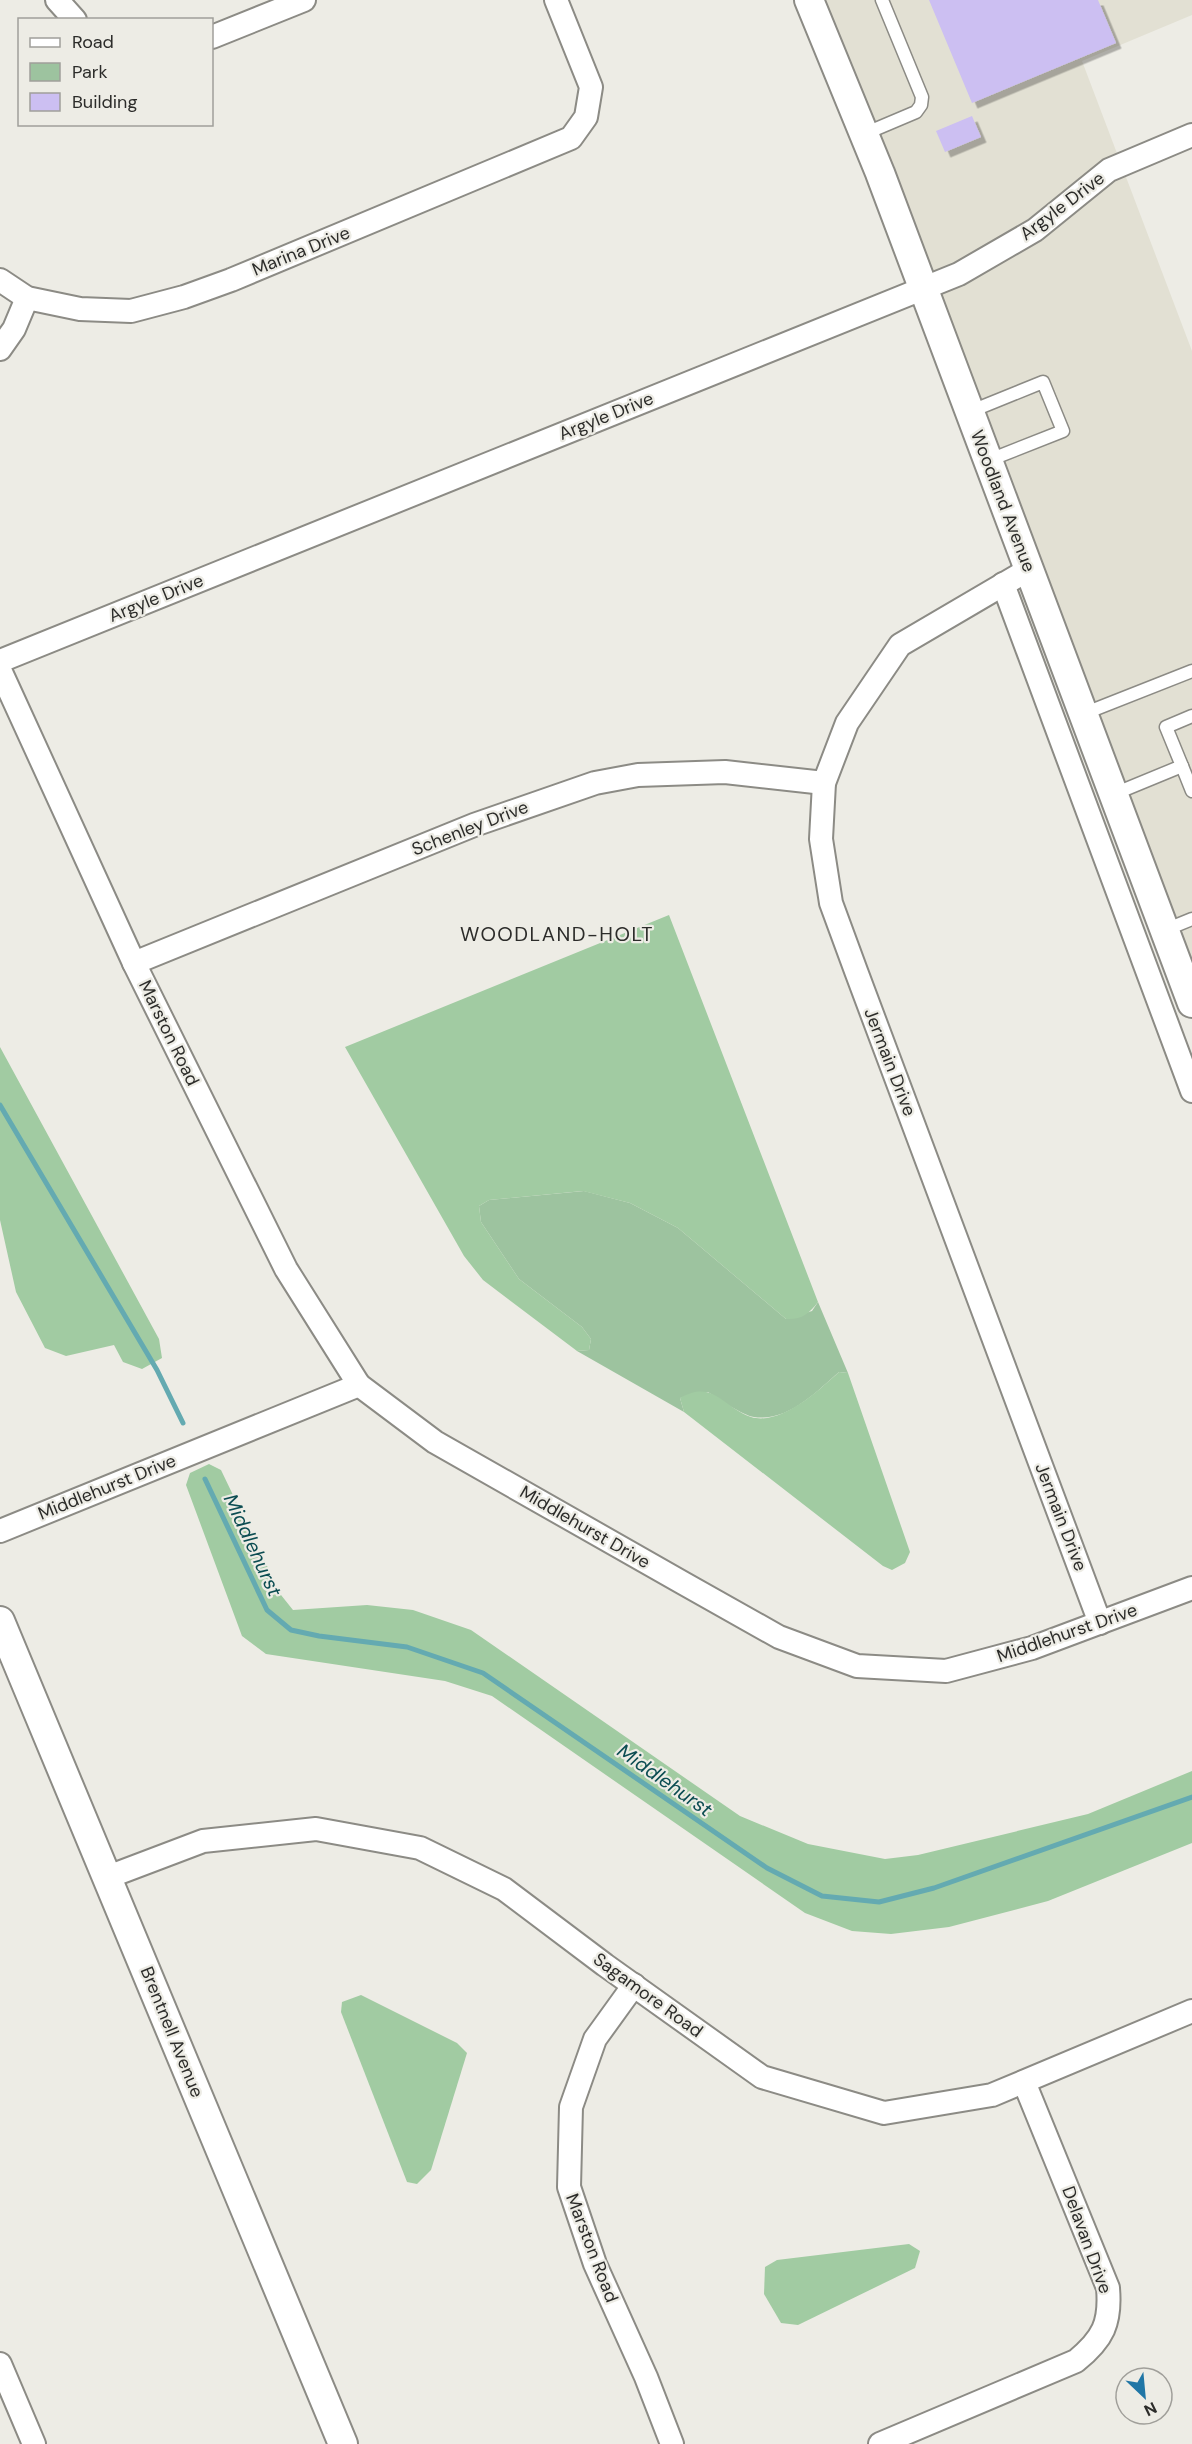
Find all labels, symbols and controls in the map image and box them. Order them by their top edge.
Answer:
legend [18,18,213,126]
text: Road [72,30,114,54]
text: Park [72,60,108,84]
text: Building [72,90,137,114]
street label: Argyle Drive [1015,166,1109,246]
street label: Marina Drive [249,220,353,282]
street label: Argyle Drive [555,386,657,446]
street label: Woodland Avenue [965,426,1041,576]
street label: Argyle Drive [105,568,207,628]
street label: Schenley Drive [408,795,532,861]
district label: WOODLAND-HOLT [460,921,654,947]
street label: Marston Road [133,976,205,1090]
street label: Jermain Drive [858,1005,922,1119]
street label: Middlehurst Drive [34,1448,180,1526]
street label: Jermain Drive [1029,1460,1093,1574]
street label: Middlehurst Drive [515,1480,655,1574]
water label: Middlehurst [218,1489,288,1601]
street label: Middlehurst Drive [994,1598,1140,1668]
water label: Middlehurst [612,1738,718,1822]
street label: Sagamore Road [588,1947,708,2043]
street label: Brentnell Avenue [135,1963,209,2101]
street label: Delavan Drive [1056,2183,1118,2297]
street label: Marston Road [560,2190,624,2306]
north arrow [1114,2366,1174,2426]
text: N [1141,2397,1160,2421]

